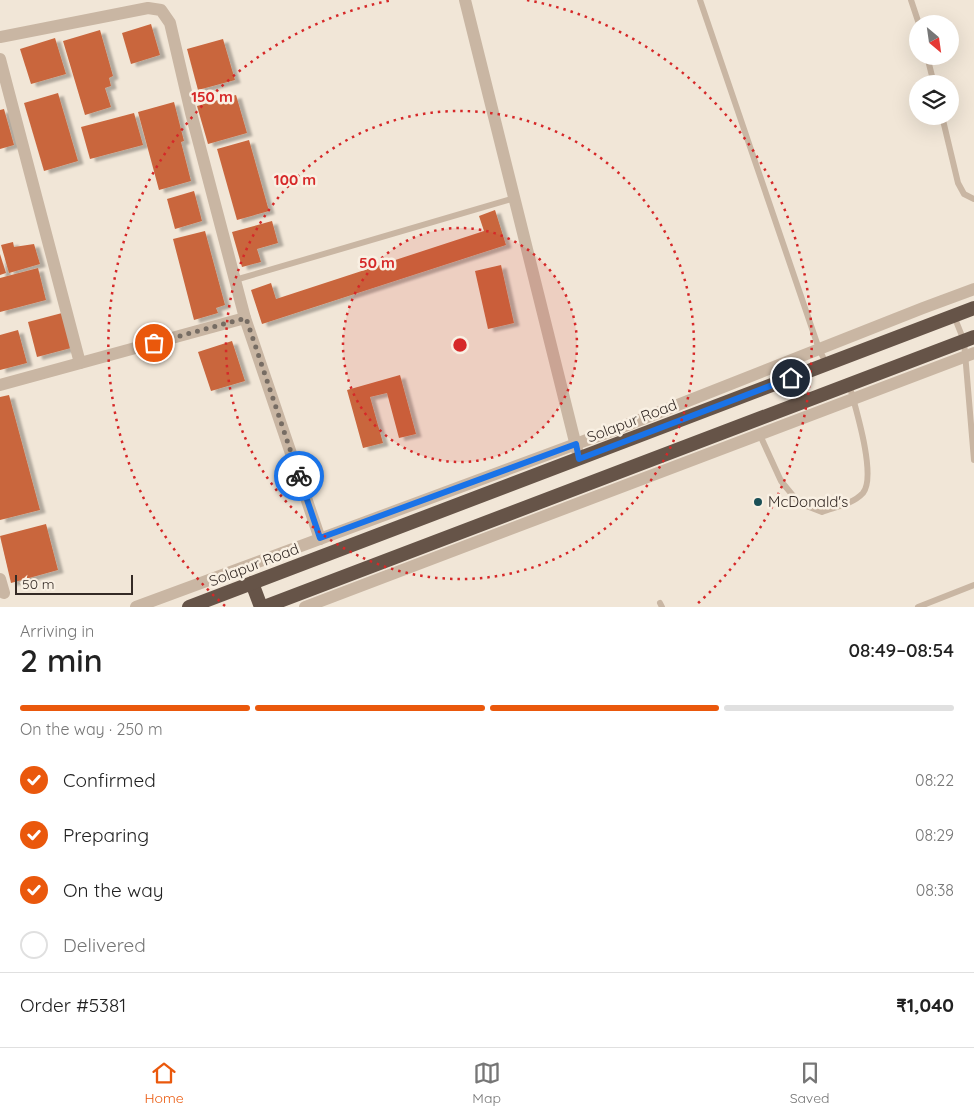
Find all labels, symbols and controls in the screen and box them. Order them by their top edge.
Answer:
north arrow [909,15,959,65]
map controls [909,15,959,125]
button: layers [909,75,959,125]
text: 150 m [191,87,233,106]
text: 100 m [274,170,316,189]
text: 50 m [359,253,395,272]
pin [133,322,175,364]
icon: bag [140,329,168,357]
centre of rings [451,336,469,354]
pin [770,357,812,399]
icon: home [777,364,805,392]
street label: Solapur Road [584,395,679,446]
courier [274,451,324,501]
icon: bike [285,462,313,490]
place label: McDonald's [768,492,848,511]
marker: McDonald's [752,496,764,508]
street label: Solapur Road [206,539,301,590]
scale bar [15,572,132,595]
text: 50 m [22,575,55,593]
text: Arriving in [20,621,94,641]
text: 08:49–08:54 [848,638,954,662]
text: 2 min [20,640,103,680]
text: On the way · 250 m [20,719,163,739]
icon: check [20,766,48,794]
text: Confirmed [63,768,156,792]
text: 08:22 [915,770,954,790]
icon: check [20,821,48,849]
text: Preparing [63,823,149,847]
text: 08:29 [915,825,954,845]
icon: check [20,876,48,904]
text: On the way [63,878,164,902]
text: 08:38 [916,880,954,900]
text: Delivered [63,933,146,957]
text: Order #5381 [20,993,126,1017]
text: ₹1,040 [896,993,954,1017]
tab: Home [144,1059,184,1107]
tab: Map [472,1059,501,1107]
tab: Saved [790,1059,830,1107]

